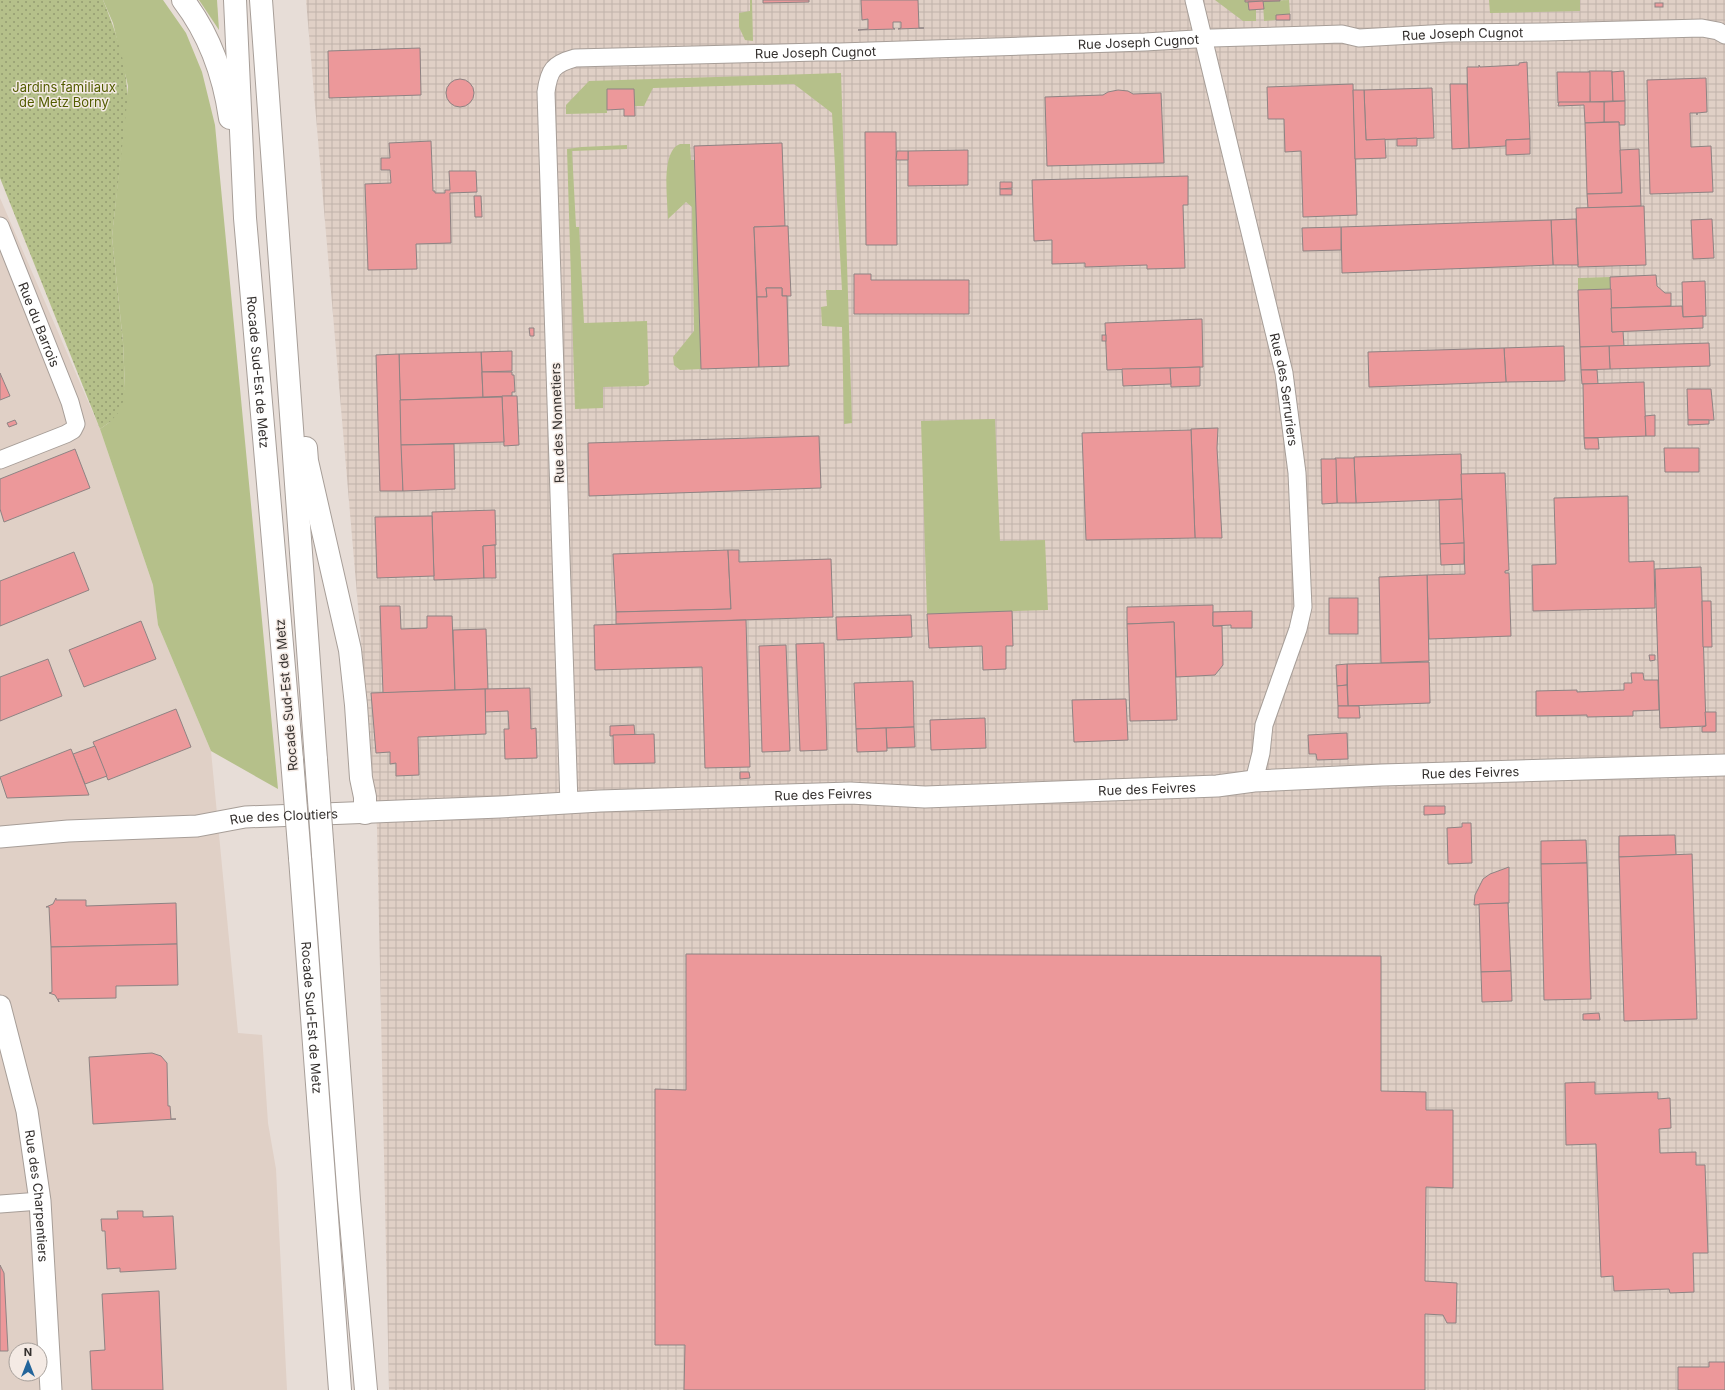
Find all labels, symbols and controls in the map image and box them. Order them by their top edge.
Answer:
street label: Rue Joseph Cugnot [1402,24,1523,44]
street label: Rue Joseph Cugnot [1077,31,1199,52]
street label: Rue Joseph Cugnot [755,43,876,62]
park label: Jardins familiaux de Metz Borny [12,79,116,110]
street label: Rue du Barrois [15,280,63,369]
street label: Rocade Sud-Est de Metz [244,295,273,449]
street label: Rue des Serruriers [1267,331,1301,447]
street label: Rue des Nonnetiers [547,362,567,484]
street label: Rocade Sud-Est de Metz [271,618,301,772]
street label: Rue des Feivres [1421,763,1520,782]
street label: Rue des Feivres [1098,779,1196,798]
street label: Rue des Feivres [774,785,873,803]
street label: Rue des Cloutiers [228,805,338,828]
street label: Rocade Sud-Est de Metz [298,941,326,1094]
street label: Rue des Charpentiers [22,1129,52,1263]
north arrow [8,1342,48,1382]
text: N [24,1345,32,1359]

